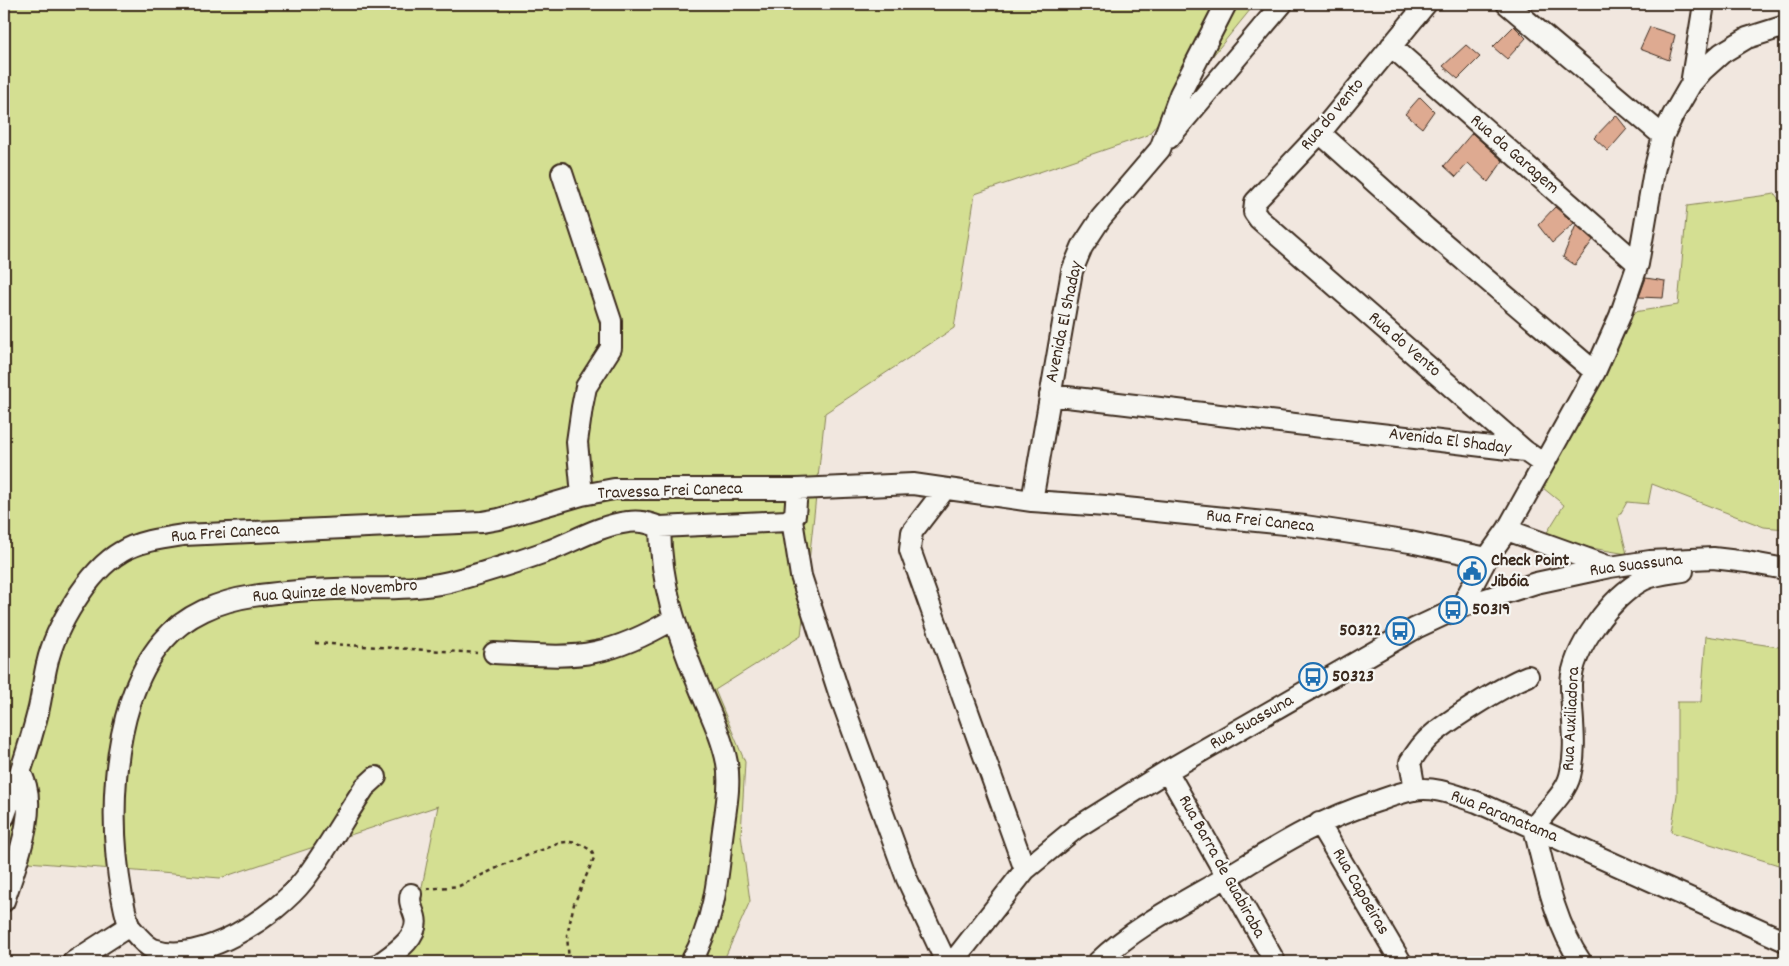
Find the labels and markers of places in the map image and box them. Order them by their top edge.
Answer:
place label: Check Point Jibóia [1491,549,1570,595]
public building icon: Check Point Jibóia [1457,556,1487,586]
bus stop icon: 50319 [1438,595,1468,625]
place label: 50319 [1472,598,1510,623]
bus stop icon: 50322 [1385,616,1415,646]
place label: 50322 [1339,619,1381,644]
bus stop icon: 50323 [1298,662,1328,692]
place label: 50323 [1332,665,1374,690]

